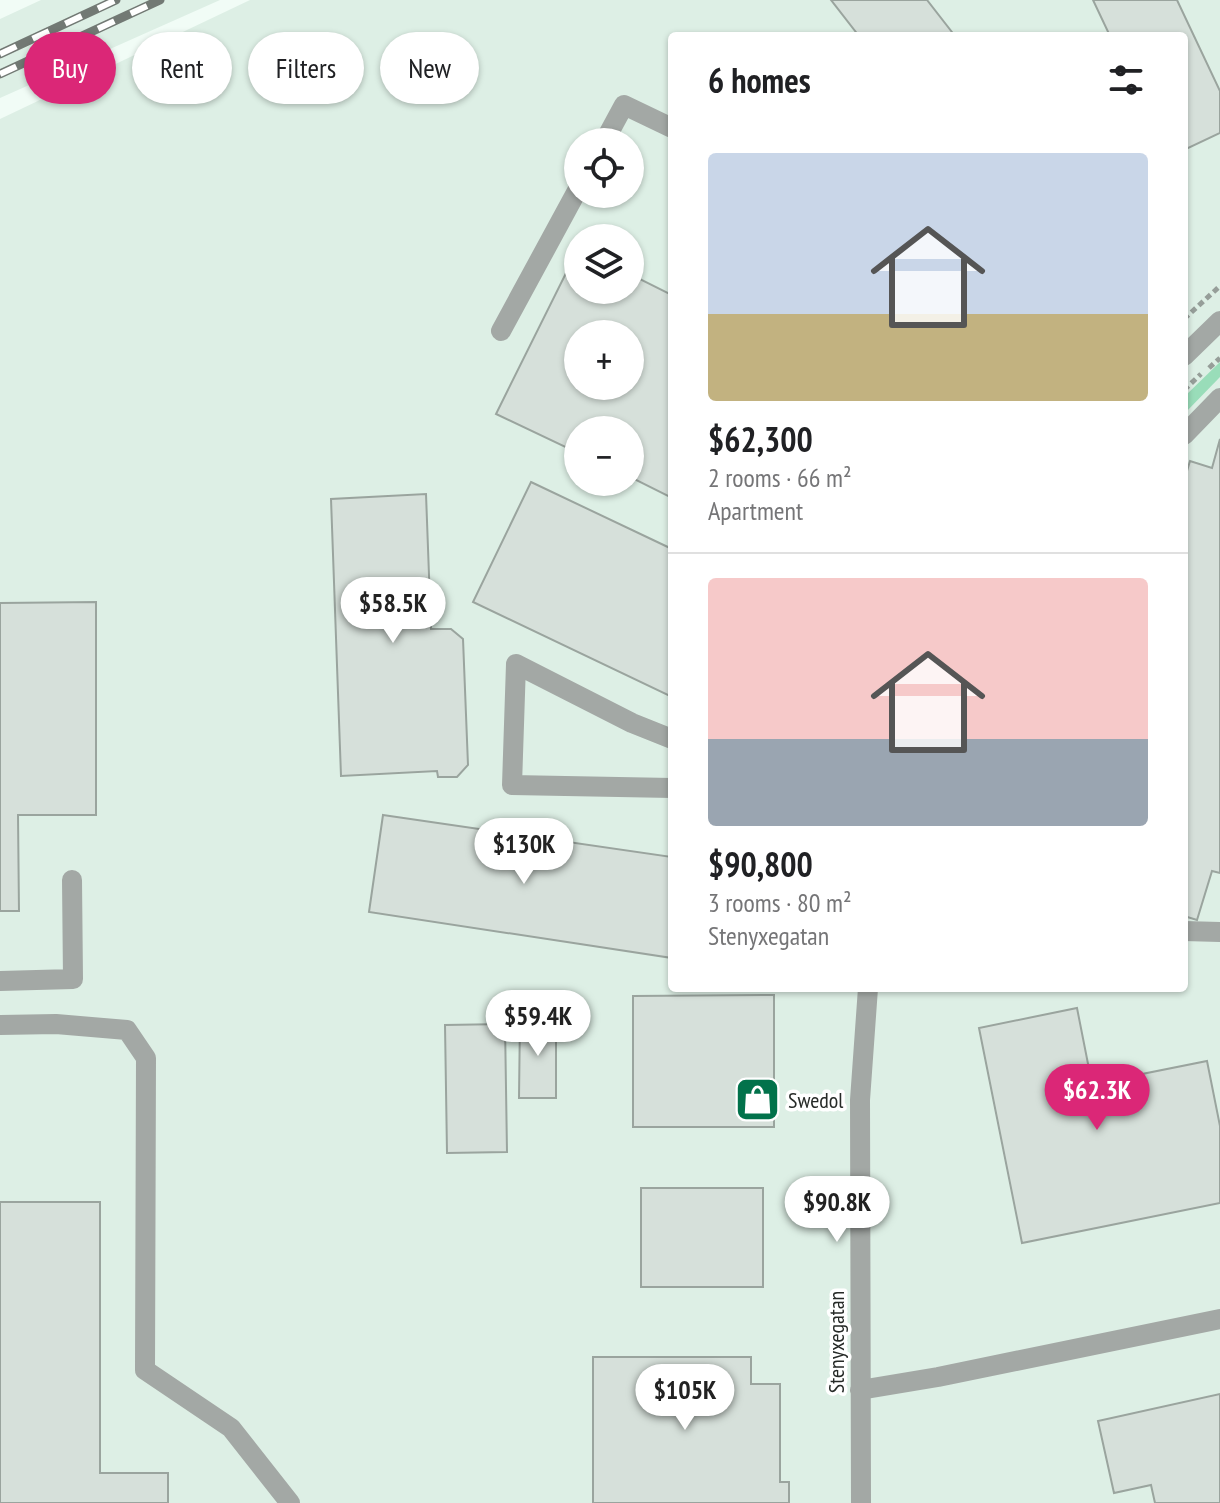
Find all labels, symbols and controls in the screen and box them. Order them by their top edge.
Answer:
chip: Buy [24,32,116,104]
chip: Rent [132,32,232,104]
chip: Filters [248,32,364,104]
chip: New [380,32,479,104]
text: 6 homes [708,58,811,102]
icon: filters [1104,58,1148,102]
map controls [564,128,644,496]
button: locate [564,128,644,208]
icon: home [856,205,1000,349]
button: layers [564,224,644,304]
button: + [564,320,644,400]
button: − [564,416,644,496]
text: $62,300 [708,417,813,461]
text: 2 rooms · 66 m² [708,461,852,494]
text: Apartment [708,494,803,527]
pin: $58.5K [328,577,458,645]
text: $58.5K [359,586,427,619]
icon: home [856,630,1000,774]
pin: $130K [468,818,580,886]
text: $130K [492,827,556,860]
text: $90,800 [708,842,813,886]
text: 3 rooms · 80 m² [708,886,852,919]
text: Stenyxegatan [708,919,829,952]
pin: $59.4K [473,990,603,1058]
text: $59.4K [504,999,572,1032]
pin: $62.3K [1032,1064,1162,1132]
text: $62.3K [1063,1073,1131,1106]
shop icon: Swedol [733,1076,781,1124]
place label: Swedol [788,1086,844,1114]
pin: $90.8K [772,1176,902,1244]
text: $90.8K [803,1185,871,1218]
street label: Stenyxegatan [822,1291,850,1393]
pin: $105K [629,1364,741,1432]
text: $105K [653,1373,717,1406]

